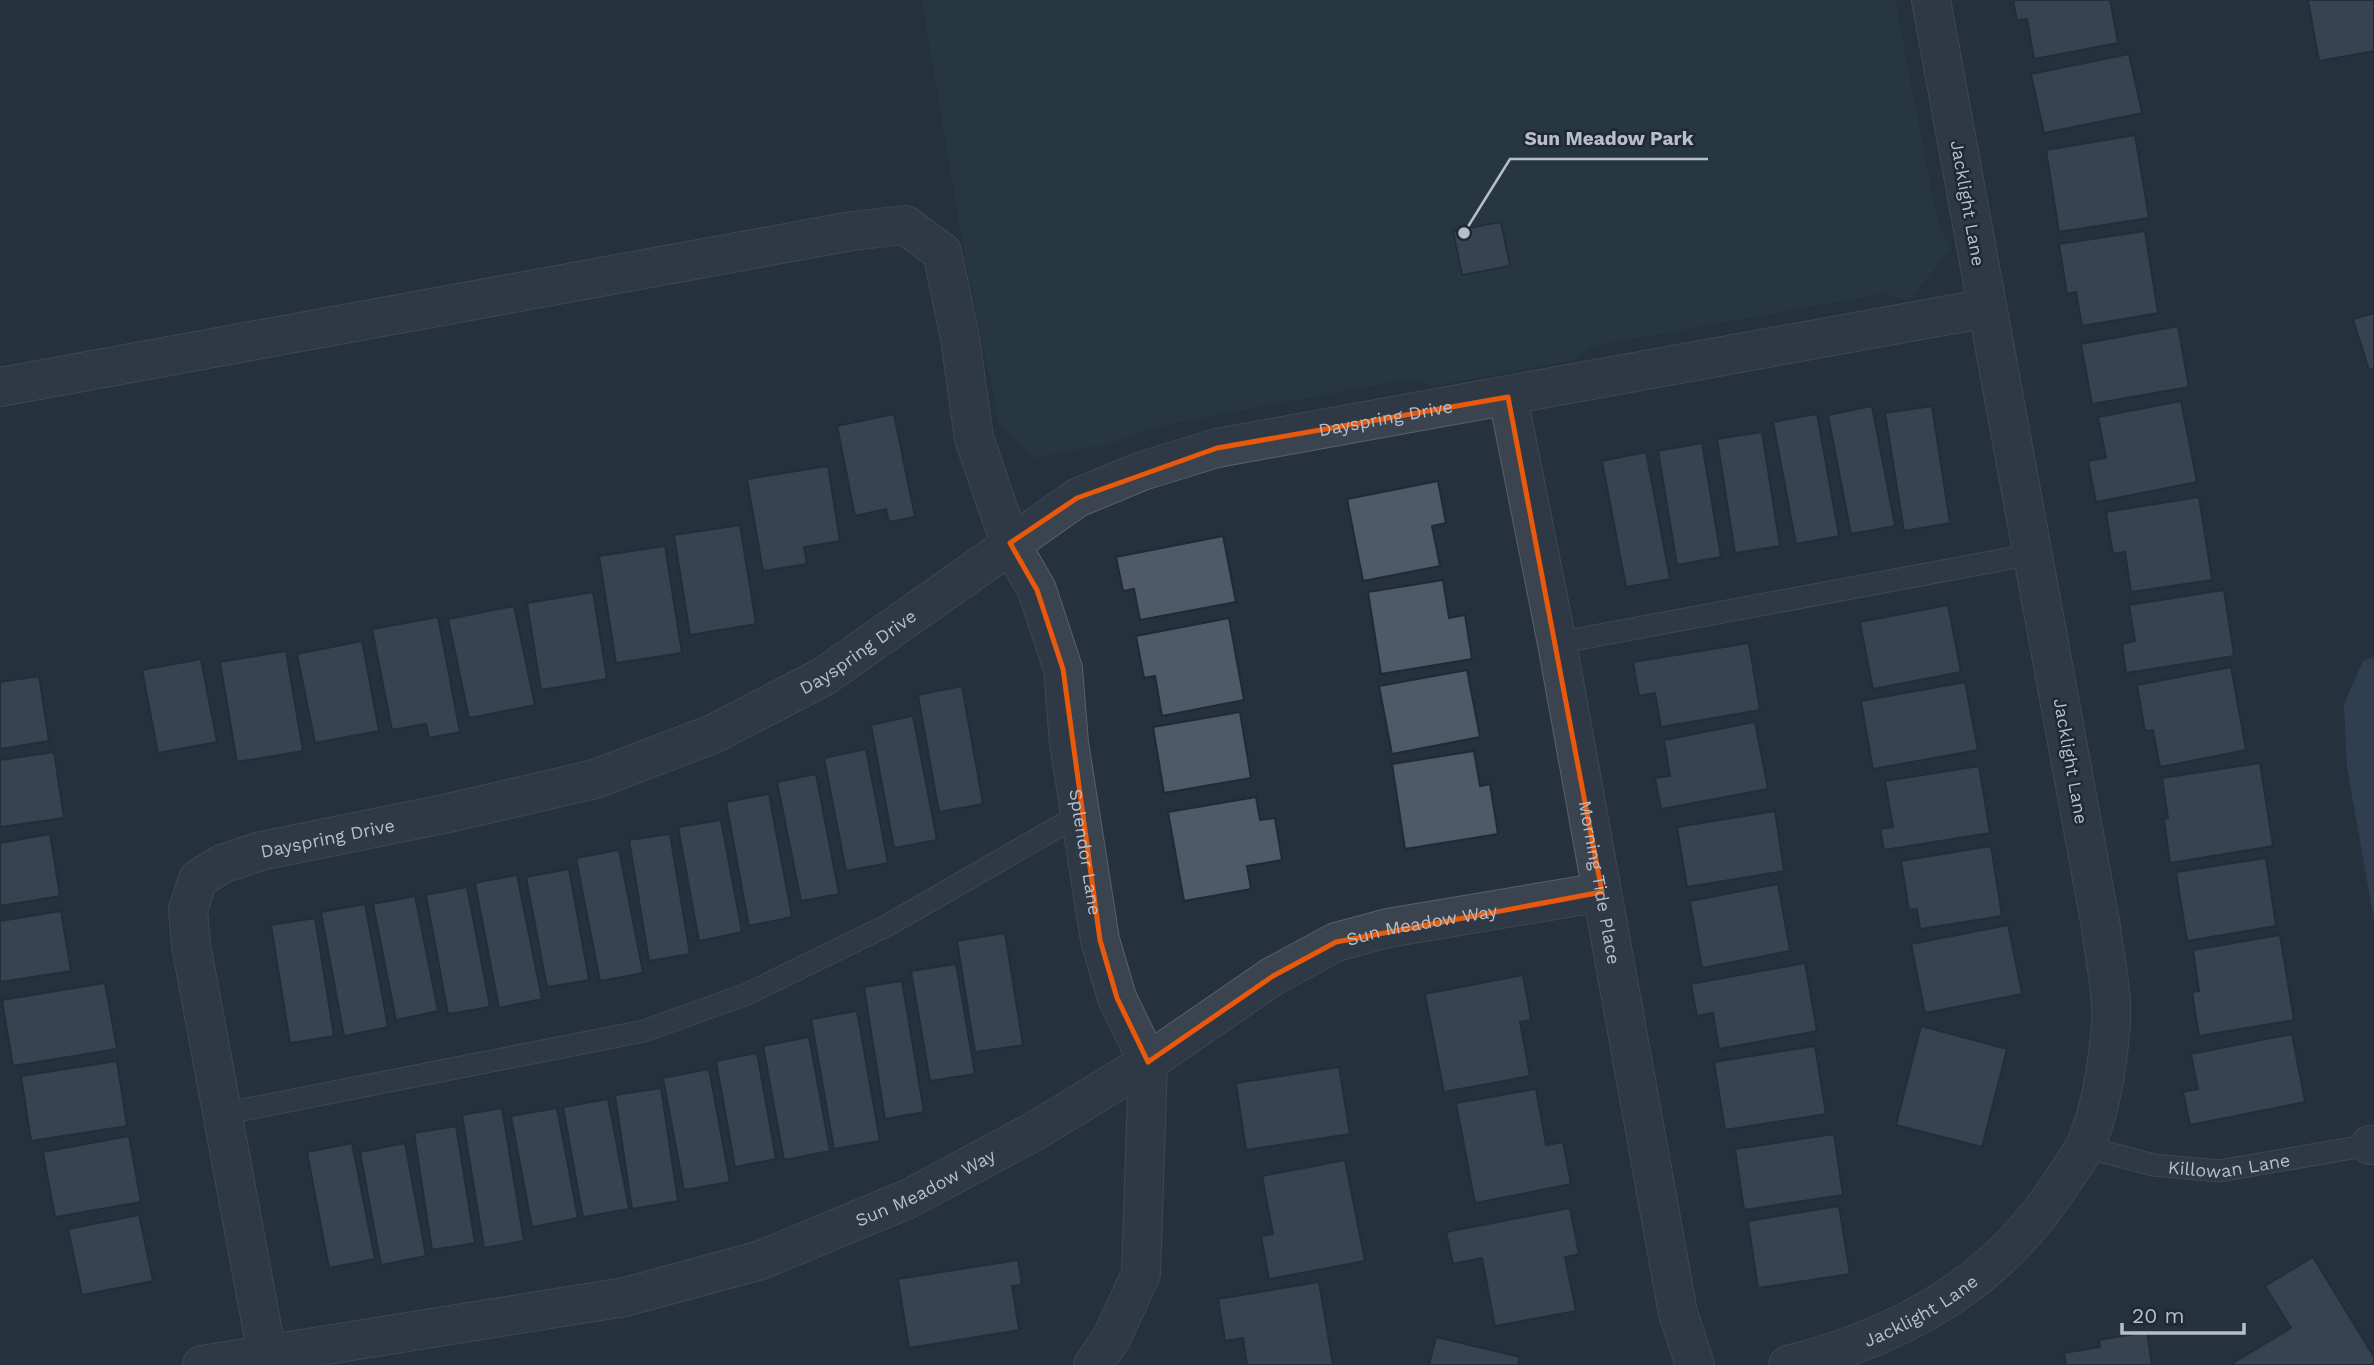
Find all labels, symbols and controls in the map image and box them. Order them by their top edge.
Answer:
callout: Sun Meadow Park [1510,119,1708,159]
text: Sun Meadow Park [1524,127,1694,150]
street label: Jacklight Lane [1947,138,1989,268]
street label: Dayspring Drive [1317,395,1454,440]
street label: Dayspring Drive [796,604,920,698]
street label: Jacklight Lane [2050,696,2092,826]
street label: Splendor Lane [1066,787,1106,917]
street label: Morning Tide Place [1575,799,1625,966]
street label: Dayspring Drive [258,814,396,861]
street label: Sun Meadow Way [1344,899,1499,949]
street label: Sun Meadow Way [852,1144,999,1230]
street label: Killowan Lane [2167,1148,2292,1182]
street label: Jacklight Lane [1861,1270,1981,1350]
scale bar [2122,1292,2244,1336]
text: 20 m [2132,1303,2184,1328]

